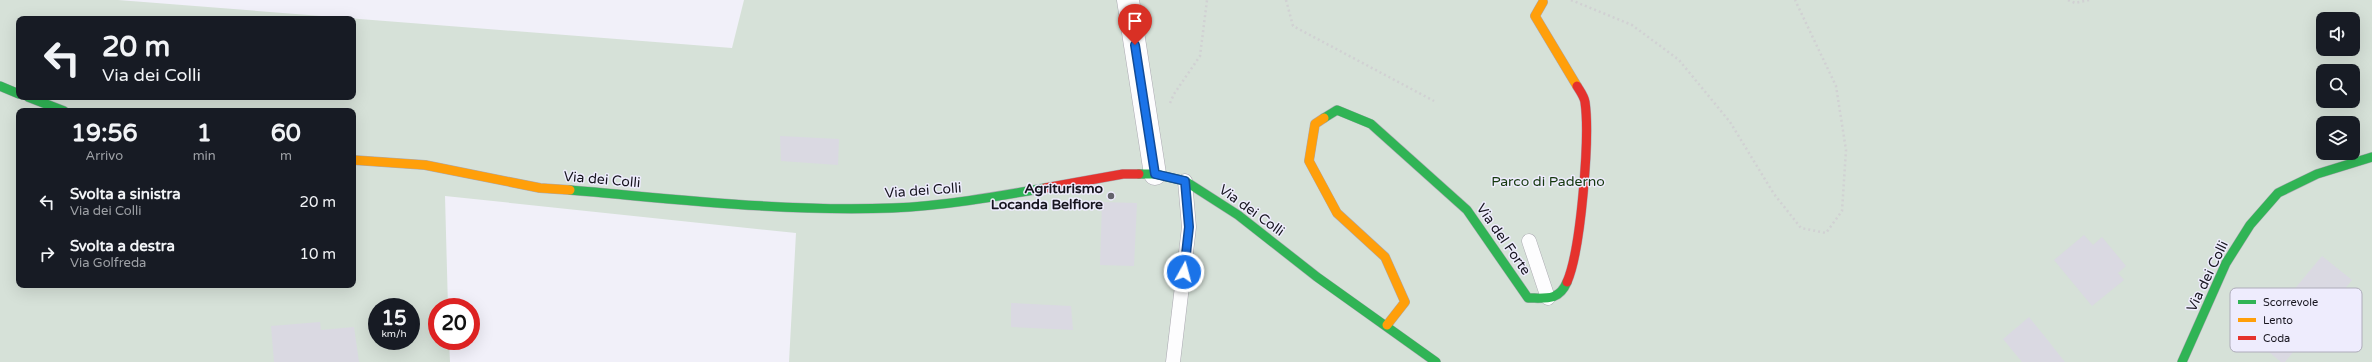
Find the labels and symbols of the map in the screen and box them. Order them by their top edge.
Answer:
pin [1118,4,1152,45]
street label: Via dei Colli [563,168,641,191]
park label: Parco di Paderno [1491,173,1605,190]
street label: Via dei Colli [884,179,962,202]
place label: Agriturismo Locanda Belfiore [991,180,1103,213]
street label: Via dei Colli [1216,181,1288,240]
marker: Agriturismo Locanda Belfiore [1106,191,1116,201]
street label: Via del Forte [1473,200,1535,278]
street label: Via dei Colli [2183,238,2232,315]
position arrow [1163,251,1205,293]
legend [2230,288,2362,352]
text: Scorrevole [2263,296,2318,309]
speed limit sign: 20 [428,298,480,350]
text: Lento [2263,314,2293,327]
text: Coda [2263,332,2290,345]

